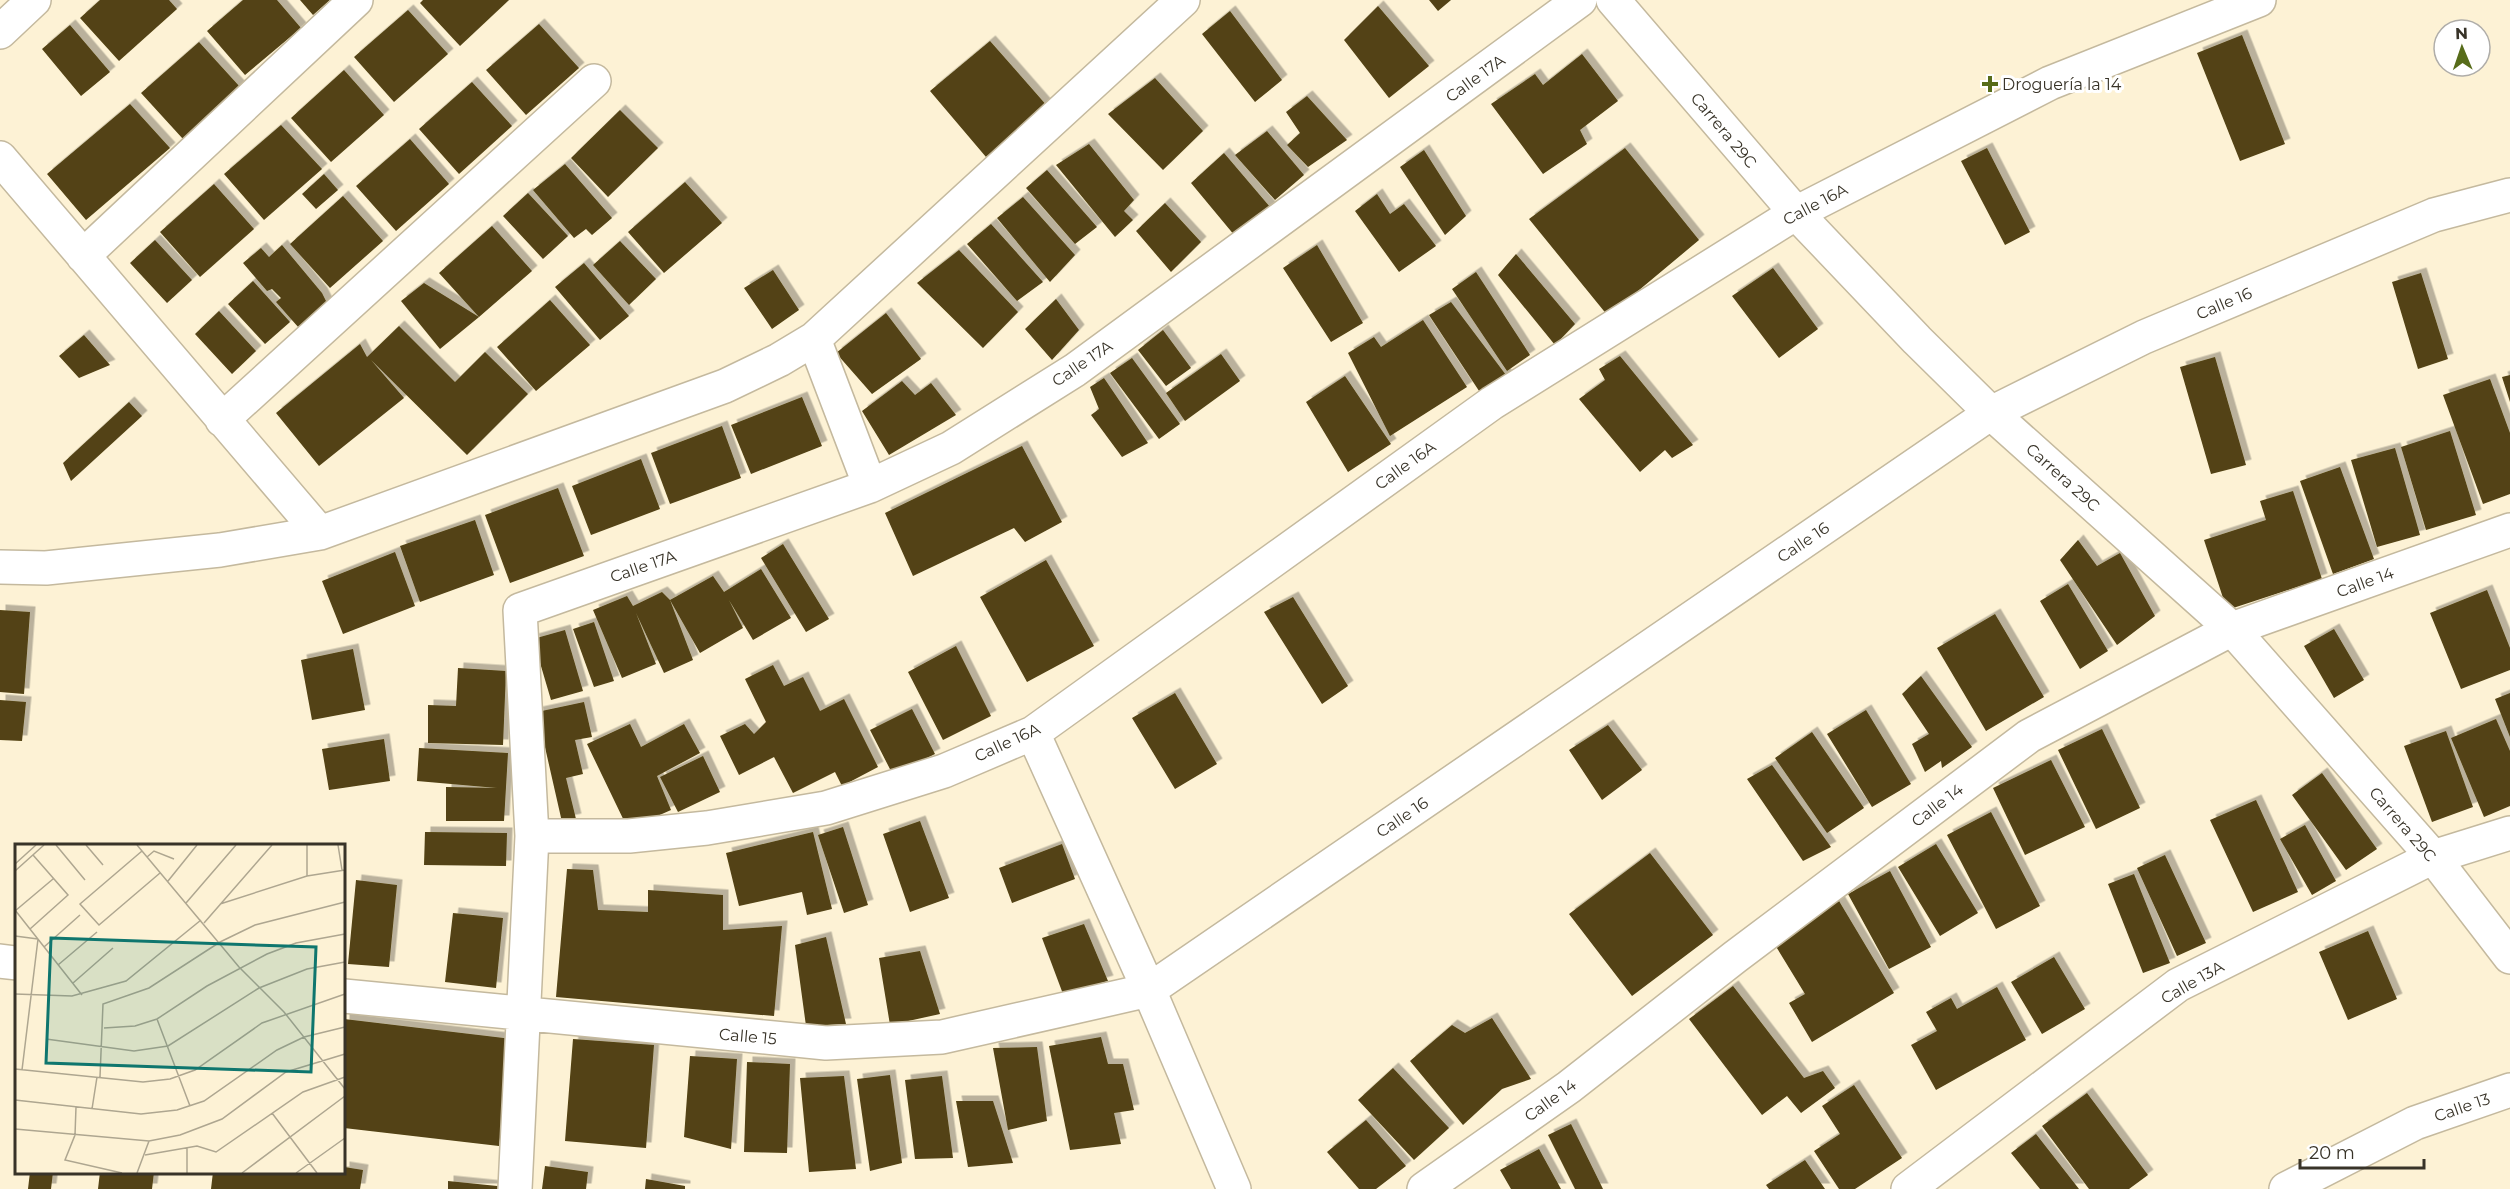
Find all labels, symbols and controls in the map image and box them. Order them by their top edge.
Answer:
north arrow [2432,18,2492,78]
text: N [2455,24,2468,43]
street label: Calle 17A [1442,50,1509,106]
place label: Droguería la 14 [2002,75,2122,94]
marker: Droguería la 14 [1983,77,1997,91]
street label: Carrera 29C [1687,89,1761,172]
street label: Calle 16A [1780,179,1851,229]
street label: Calle 16 [2193,283,2255,324]
street label: Calle 17A [1048,336,1117,391]
street label: Calle 16A [1371,437,1440,494]
street label: Carrera 29C [2022,439,2103,515]
street label: Calle 16 [1774,518,1833,567]
street label: Calle 17A [608,546,679,587]
street label: Calle 14 [2334,563,2397,602]
street label: Calle 16A [971,719,1044,766]
street label: Calle 14 [1908,780,1967,831]
street label: Carrera 29C [2365,783,2440,865]
street label: Calle 16 [1373,793,1432,842]
inset map [15,844,345,1174]
street label: Calle 13A [2157,957,2228,1008]
street label: Calle 15 [718,1025,778,1048]
street label: Calle 14 [1521,1075,1580,1126]
street label: Calle 13 [2432,1089,2493,1126]
scale bar [2300,1132,2424,1170]
text: 20 m [2309,1142,2355,1164]

